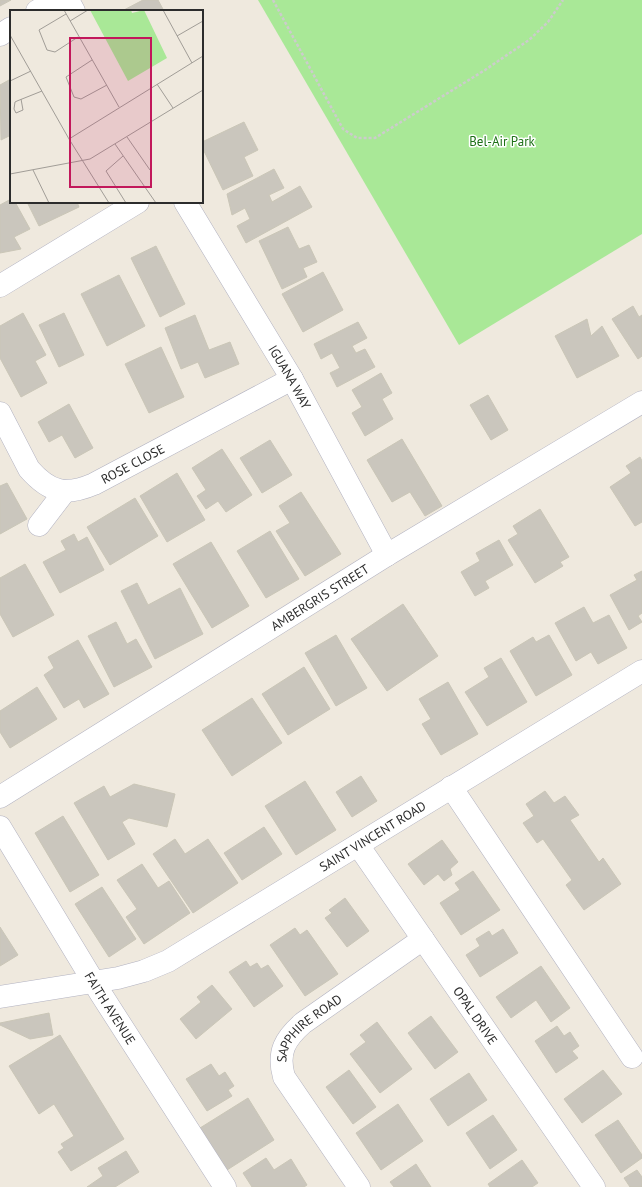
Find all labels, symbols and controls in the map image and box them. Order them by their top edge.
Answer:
inset map [10,10,203,203]
park label: Bel-Air Park [469,133,536,150]
street label: IGUANA WAY [265,342,315,413]
street label: ROSE CLOSE [98,440,167,487]
street label: AMBERGRIS STREET [267,560,372,634]
street label: SAINT VINCENT ROAD [316,797,429,875]
street label: FAITH AVENUE [81,969,140,1048]
street label: OPAL DRIVE [450,983,502,1048]
street label: SAPPHIRE ROAD [273,990,345,1063]

